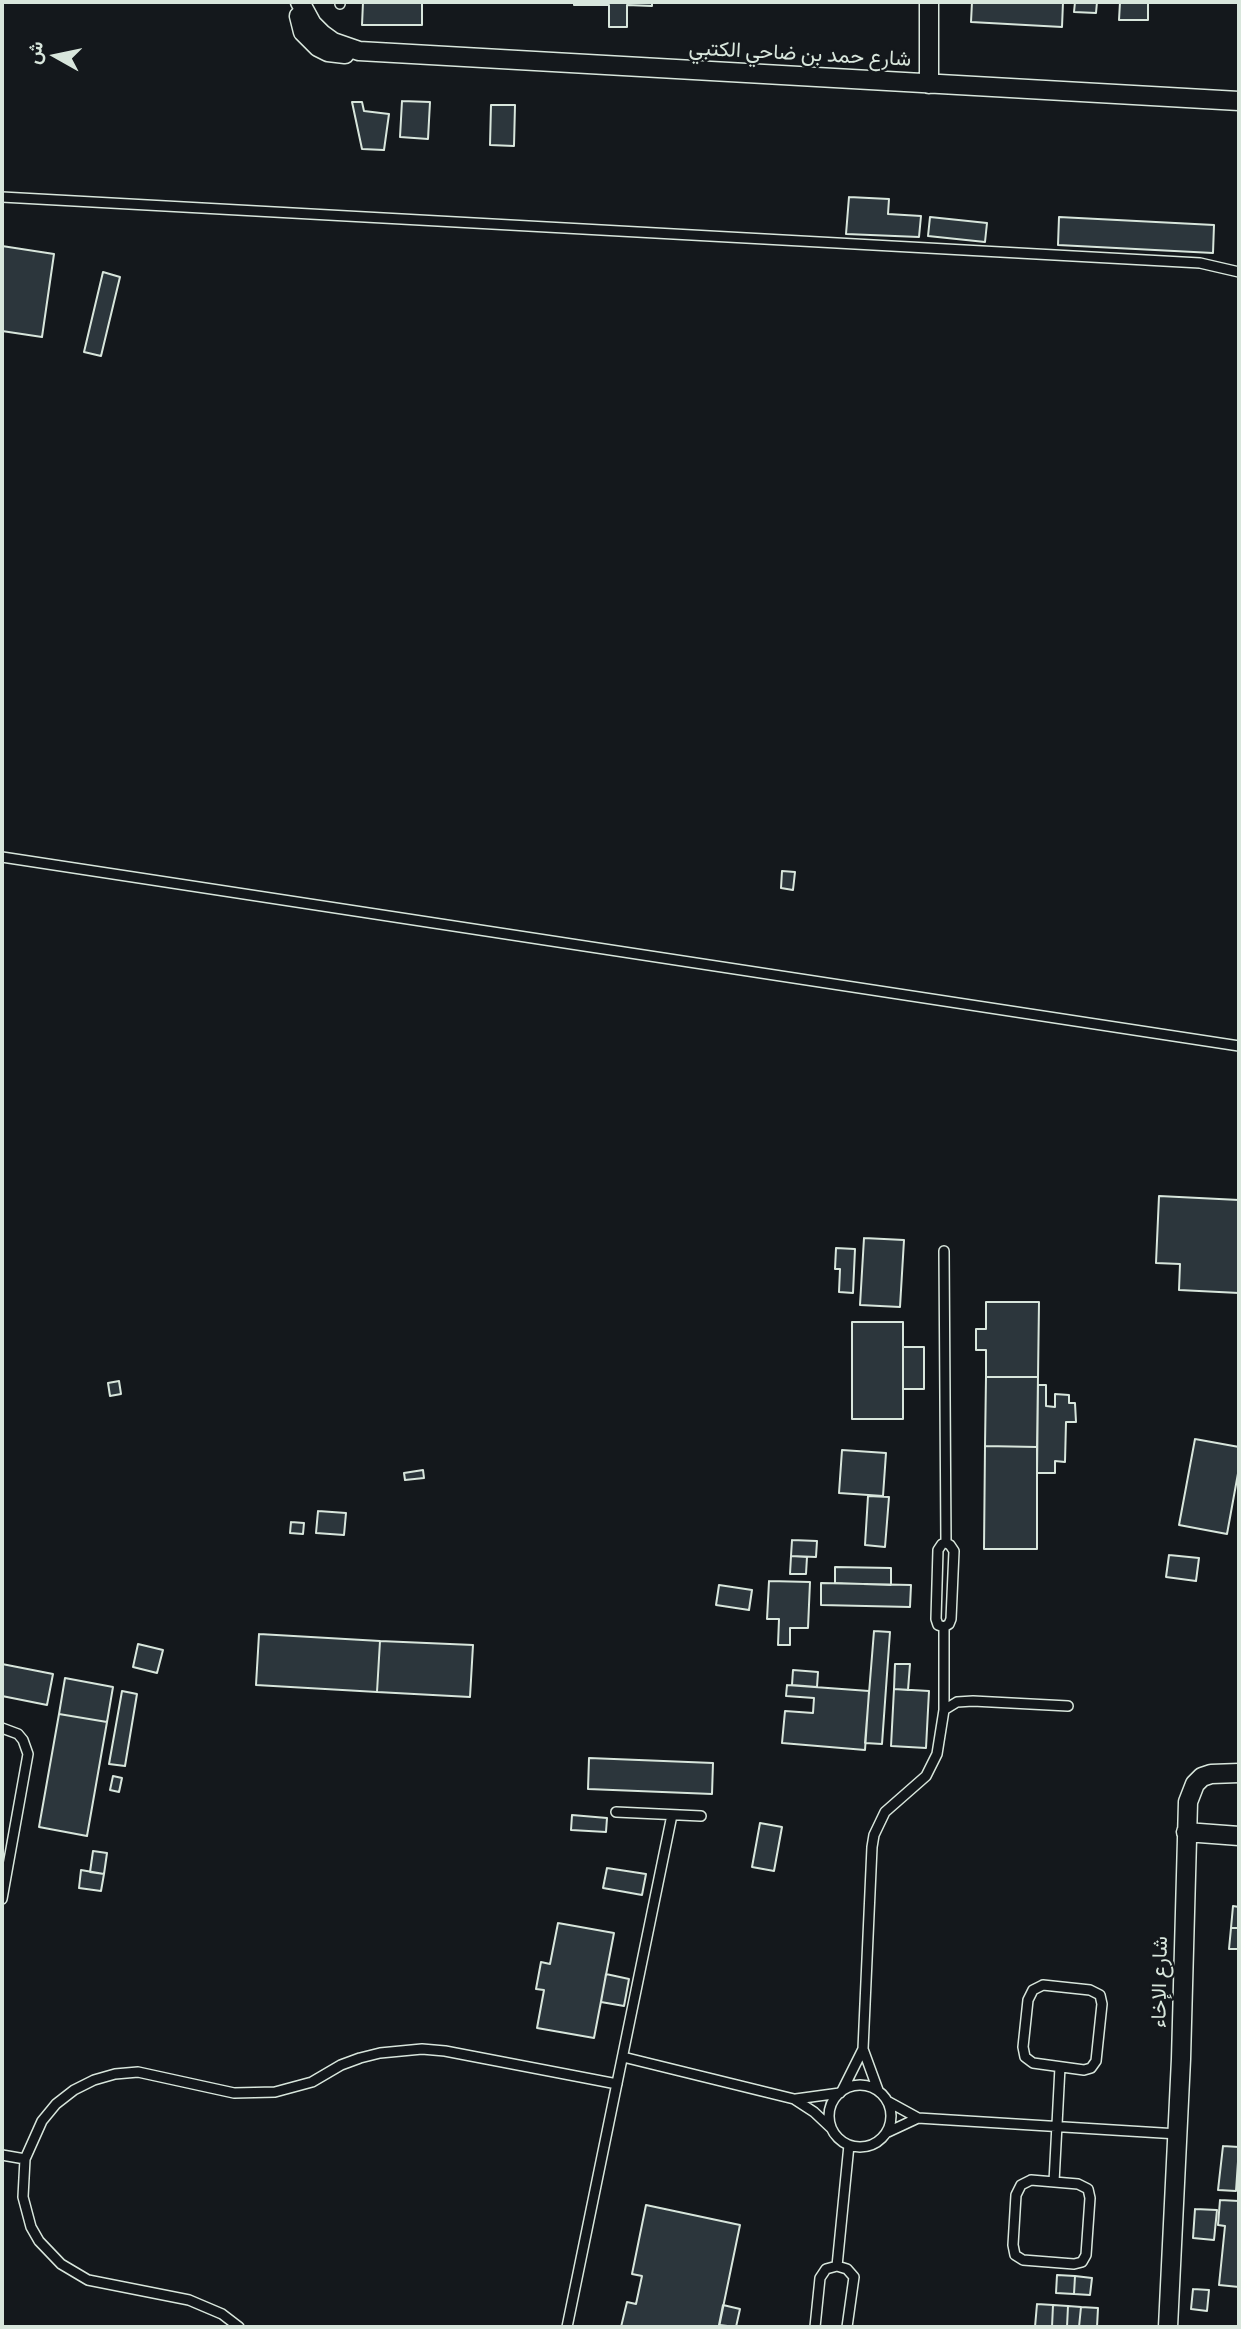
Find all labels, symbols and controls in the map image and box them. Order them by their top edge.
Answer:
north arrow [21,21,91,91]
street label: شارع حمد بن ضاحي الكتبي [688,36,912,72]
text: ش [22,40,48,66]
street label: شارع الإخاء [1147,1936,1173,2028]

